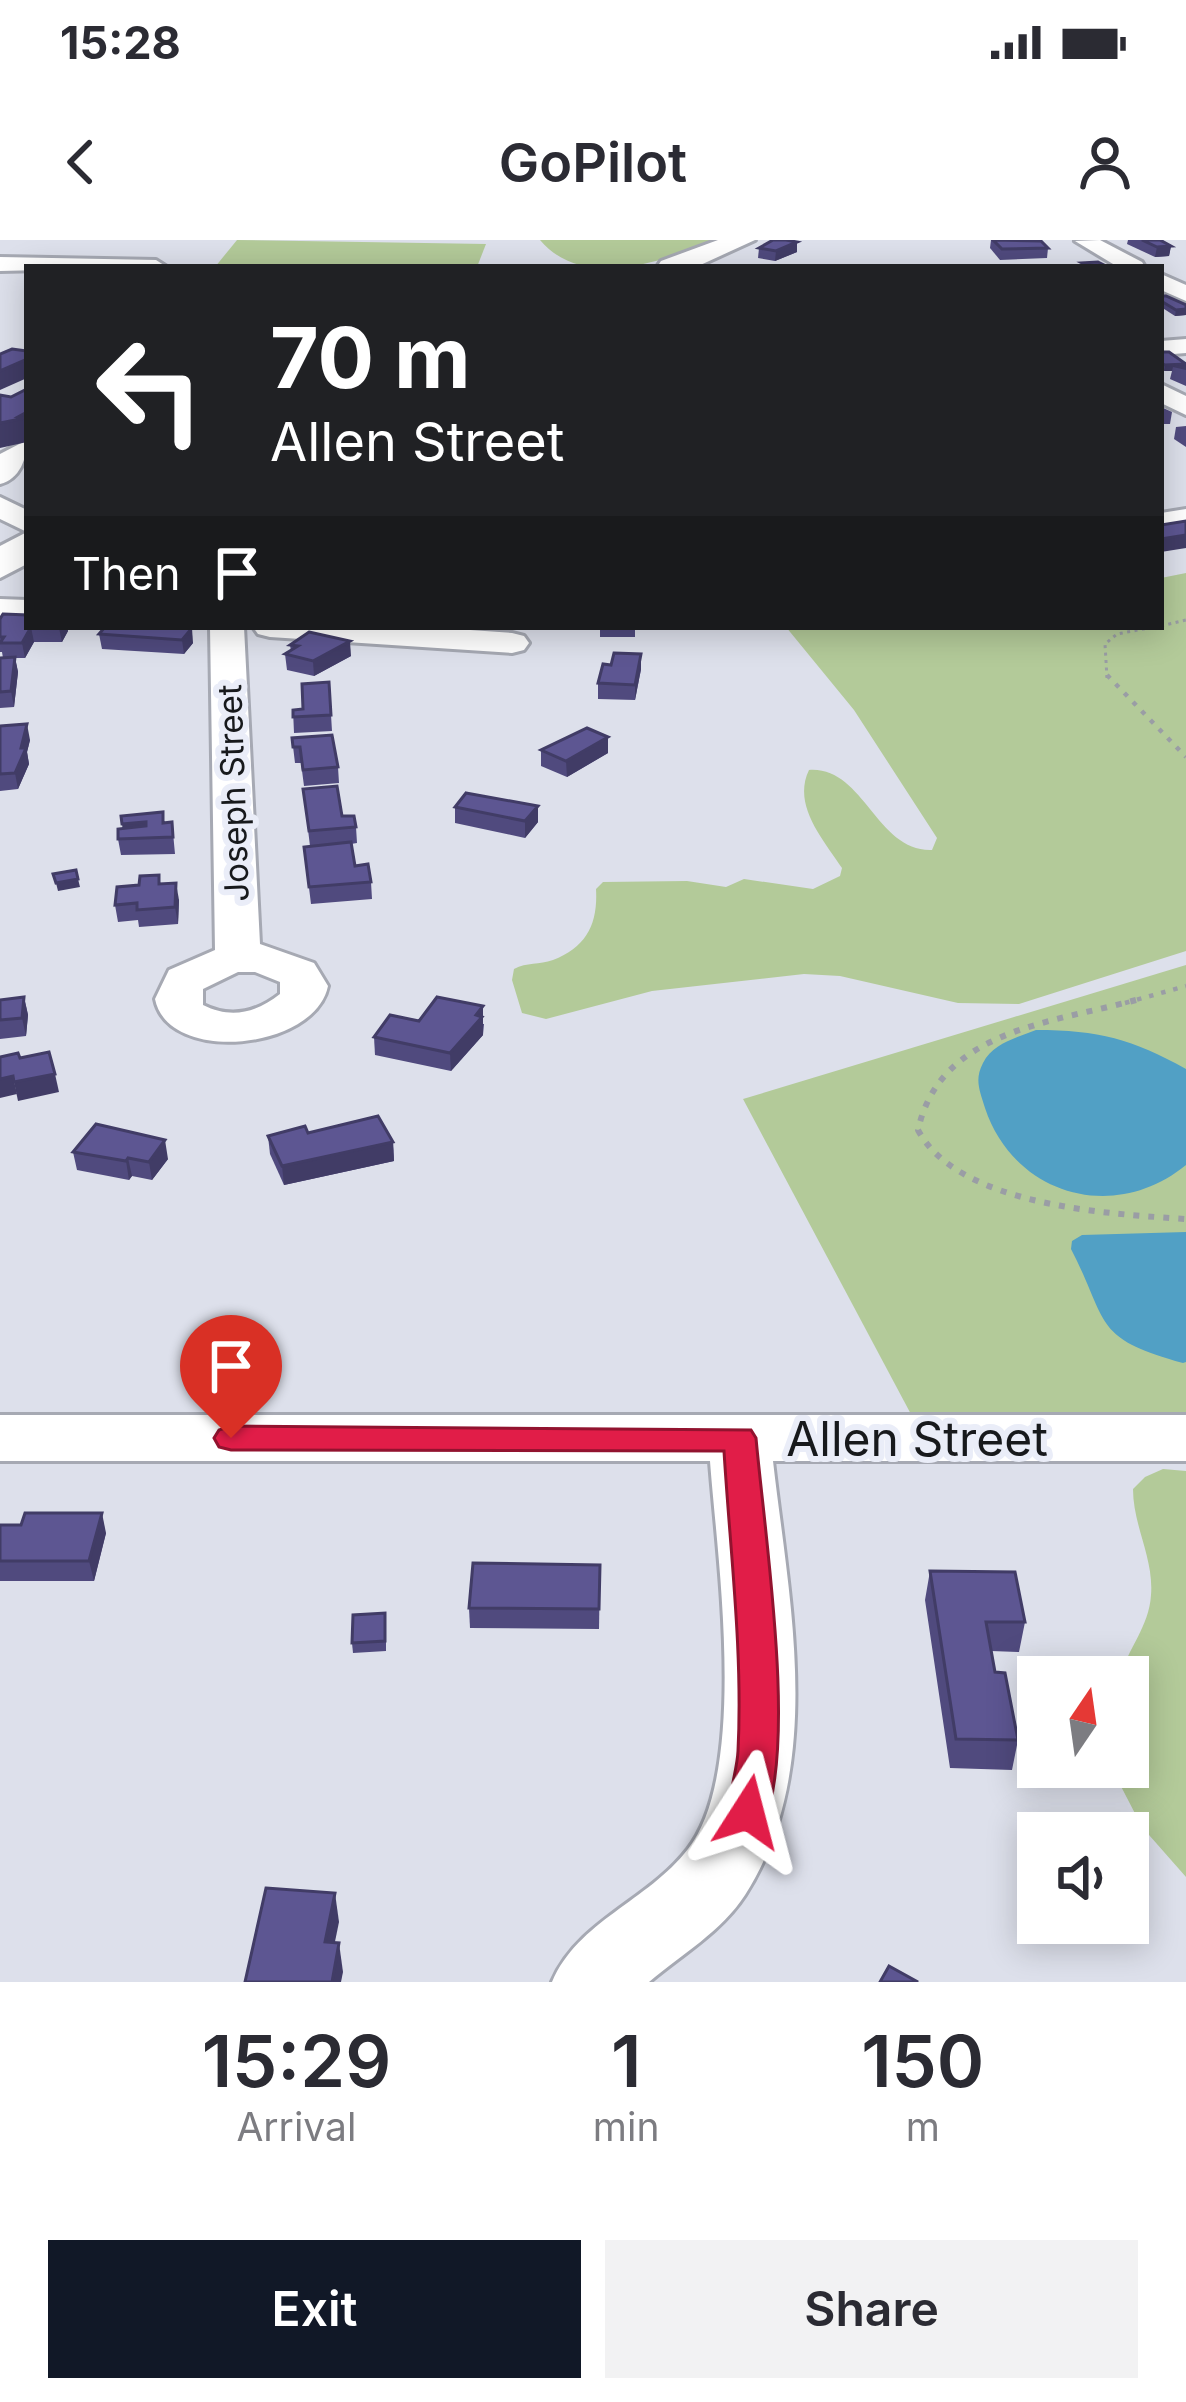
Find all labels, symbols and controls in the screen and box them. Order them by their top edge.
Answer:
text: 15:28 [60,15,181,70]
icon: back [48,129,114,195]
icon: person [1072,129,1138,195]
text: GoPilot [499,130,687,195]
text: 70 m [270,307,471,408]
icon: left [72,312,228,468]
text: Allen Street [270,409,564,474]
icon: arrive [204,540,270,606]
text: Then [72,546,180,601]
street label: Joseph Street [209,683,257,902]
pin [180,1315,282,1438]
icon: arrive [198,1333,264,1399]
street label: Allen Street [786,1409,1048,1468]
north arrow [1017,1656,1149,1788]
map controls [1017,1656,1149,1944]
position arrow [685,1749,811,1875]
button: sound [1017,1812,1149,1944]
text: 15:29 [202,2017,391,2104]
text: 1 [611,2017,641,2104]
text: 150 [861,2017,984,2104]
text: Arrival [236,2103,356,2150]
text: min [593,2103,660,2150]
text: m [906,2103,940,2150]
button: Exit [48,2240,581,2378]
button: Share [605,2240,1138,2378]

